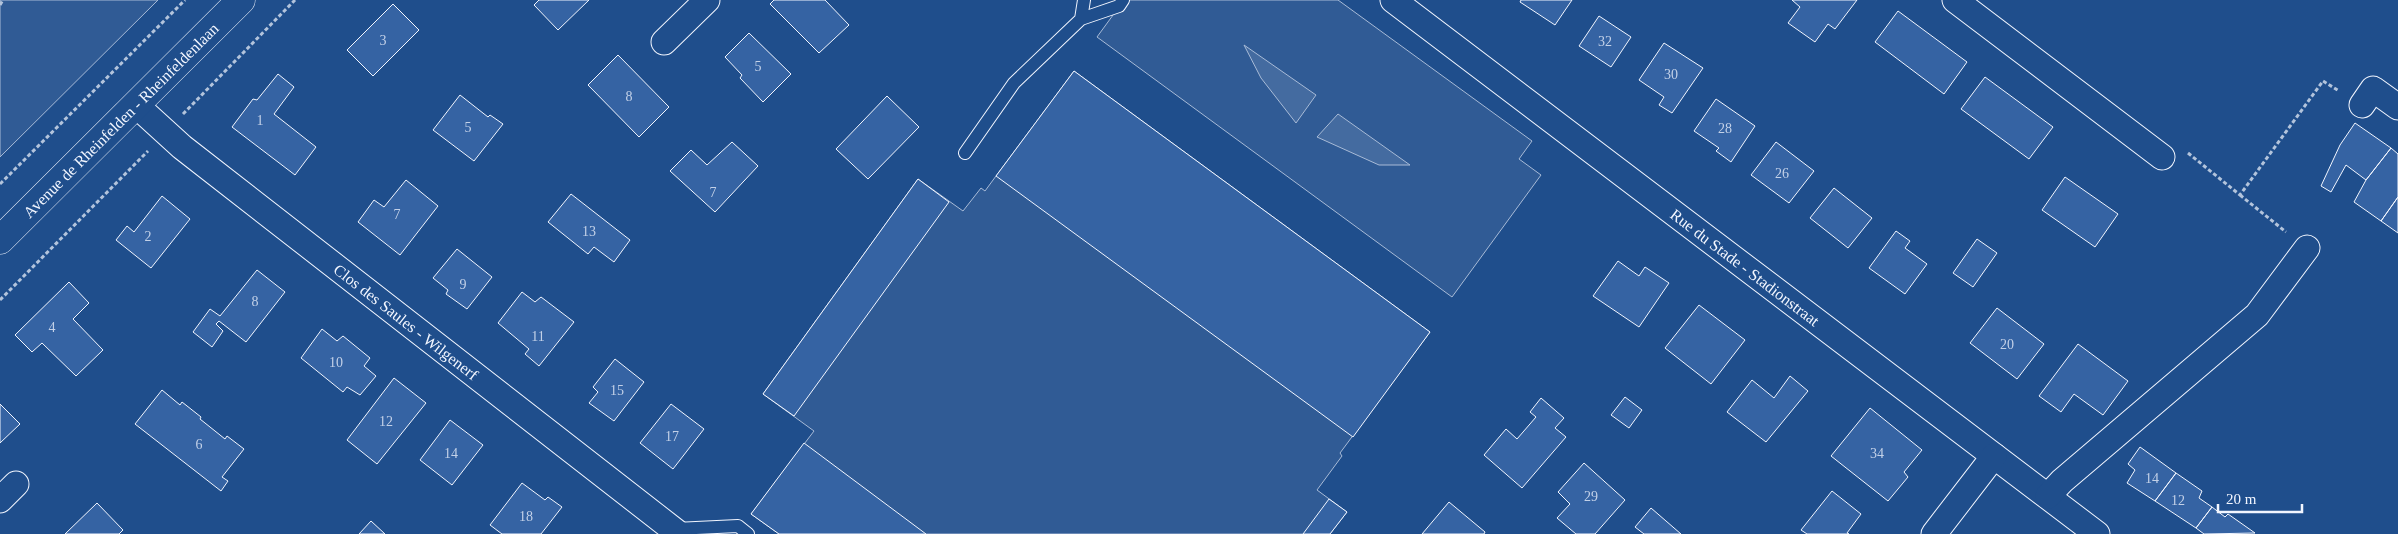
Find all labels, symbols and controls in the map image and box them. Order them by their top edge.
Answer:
street label: Avenue de Rheinfelden - Rheinfeldenlaan [19,19,221,221]
house number: 3 [380,33,387,48]
house number: 32 [1598,34,1612,49]
house number: 5 [755,59,762,74]
house number: 30 [1664,67,1678,82]
house number: 8 [626,89,633,104]
house number: 1 [257,113,264,128]
house number: 5 [465,120,472,135]
house number: 28 [1718,121,1732,136]
house number: 26 [1775,166,1789,181]
house number: 7 [710,185,717,200]
street label: Rue du Stade - Stadionstraat [1667,205,1823,329]
house number: 7 [394,207,401,222]
house number: 13 [582,224,596,239]
house number: 2 [145,229,152,244]
street label: Clos des Saules - Wilgenerf [331,260,482,383]
house number: 9 [460,277,467,292]
house number: 8 [252,294,259,309]
house number: 4 [49,320,56,335]
house number: 11 [531,329,545,344]
house number: 20 [2000,337,2014,352]
house number: 10 [329,355,343,370]
house number: 15 [610,383,624,398]
house number: 12 [379,414,393,429]
house number: 17 [665,429,679,444]
house number: 6 [196,437,203,452]
house number: 14 [444,446,458,461]
house number: 34 [1870,446,1884,461]
house number: 14 [2145,471,2159,486]
scale bar [2218,482,2302,514]
house number: 29 [1584,489,1598,504]
text: 20 m [2226,491,2257,507]
house number: 12 [2171,493,2185,508]
house number: 18 [519,509,533,524]

